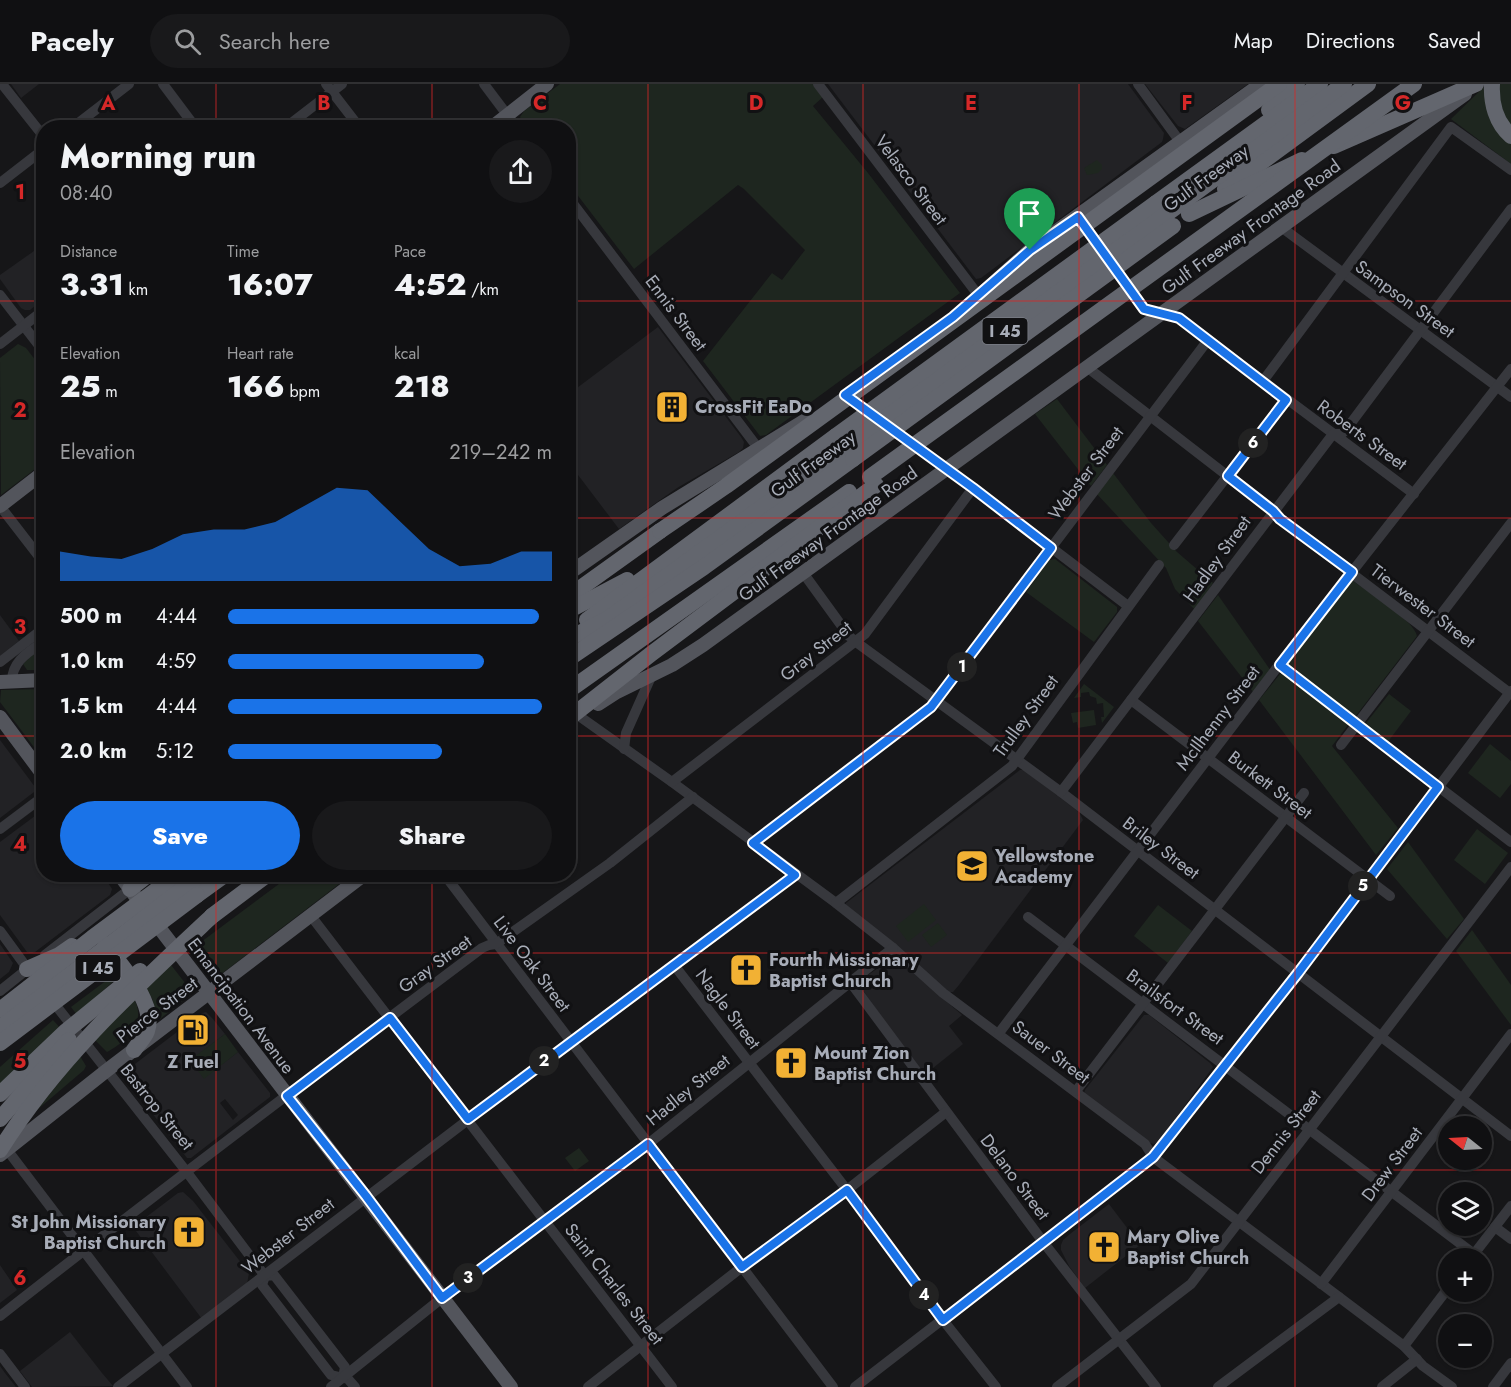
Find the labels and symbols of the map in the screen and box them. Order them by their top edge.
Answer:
text: A [100,89,116,118]
text: B [317,89,331,118]
text: C [533,89,547,118]
text: D [749,89,763,118]
text: E [965,89,977,118]
text: F [1181,89,1193,118]
text: G [1395,89,1411,118]
street label: Velasco Street [869,130,954,231]
street label: Gulf Freeway [1158,138,1254,218]
street label: Gulf Freeway Frontage Road [1156,153,1346,301]
text: 1 [15,178,25,207]
pin [1004,188,1055,250]
street label: Sampson Street [1350,254,1461,345]
street label: Ennis Street [639,270,714,357]
road number: I 45 [982,318,1028,344]
building icon: CrossFit EaDo [654,389,690,425]
street label: Roberts Street [1312,393,1413,477]
place label: CrossFit EaDo [695,394,813,420]
text: 2 [13,396,27,425]
street label: Webster Street [1042,420,1130,525]
street label: Gulf Freeway [765,424,861,504]
pin: 6 [1238,428,1268,458]
street label: Gulf Freeway Frontage Road [733,460,923,608]
street label: Hadley Street [1177,510,1258,608]
street label: Tierwester Street [1365,558,1482,655]
text: 3 [14,613,26,642]
street label: Gray Street [775,614,858,687]
pin: 1 [947,652,977,682]
street label: McIlhenny Street [1170,660,1267,776]
street label: Trulley Street [987,669,1065,763]
street label: Burkett Street [1222,745,1318,826]
street label: Briley Street [1117,810,1205,886]
text: 4 [13,830,27,859]
place label: Yellowstone Academy [994,843,1094,890]
school or university icon: Yellowstone Academy [954,848,990,884]
pin: 5 [1348,871,1378,901]
street label: Live Oak Street [487,911,577,1018]
street label: Gray Street [393,928,478,999]
street label: Emancipation Avenue [181,933,301,1079]
place label: Fourth Missionary Baptist Church [769,947,919,994]
church icon: Fourth Missionary Baptist Church [728,952,764,988]
road number: I 45 [76,955,120,981]
street label: Nagle Street [689,963,767,1055]
street label: Brailsfort Street [1121,963,1230,1052]
street label: Pierce Street [111,970,204,1049]
fuel station icon: Z Fuel [175,1012,211,1048]
street label: Sauer Street [1007,1014,1096,1090]
place label: Mount Zion Baptist Church [814,1040,936,1087]
church icon: Mount Zion Baptist Church [773,1045,809,1081]
pin: 2 [529,1046,559,1076]
text: 5 [14,1047,27,1076]
street label: Hadley Street [640,1048,736,1132]
place label: Z Fuel [167,1049,219,1075]
street label: Bastrop Street [114,1058,200,1156]
street label: Dennis Street [1245,1084,1328,1180]
north arrow [1438,1116,1492,1170]
street label: Drew Street [1355,1121,1429,1207]
street label: Delano Street [974,1128,1056,1226]
street label: Webster Street [236,1191,340,1280]
place label: St John Missionary Baptist Church [11,1209,167,1256]
church icon: St John Missionary Baptist Church [171,1214,207,1250]
street label: Saint Charles Street [558,1218,670,1351]
place label: Mary Olive Baptist Church [1127,1224,1249,1271]
church icon: Mary Olive Baptist Church [1086,1229,1122,1265]
pin: 3 [453,1263,483,1293]
text: 6 [13,1264,27,1293]
pin: 4 [909,1280,939,1310]

